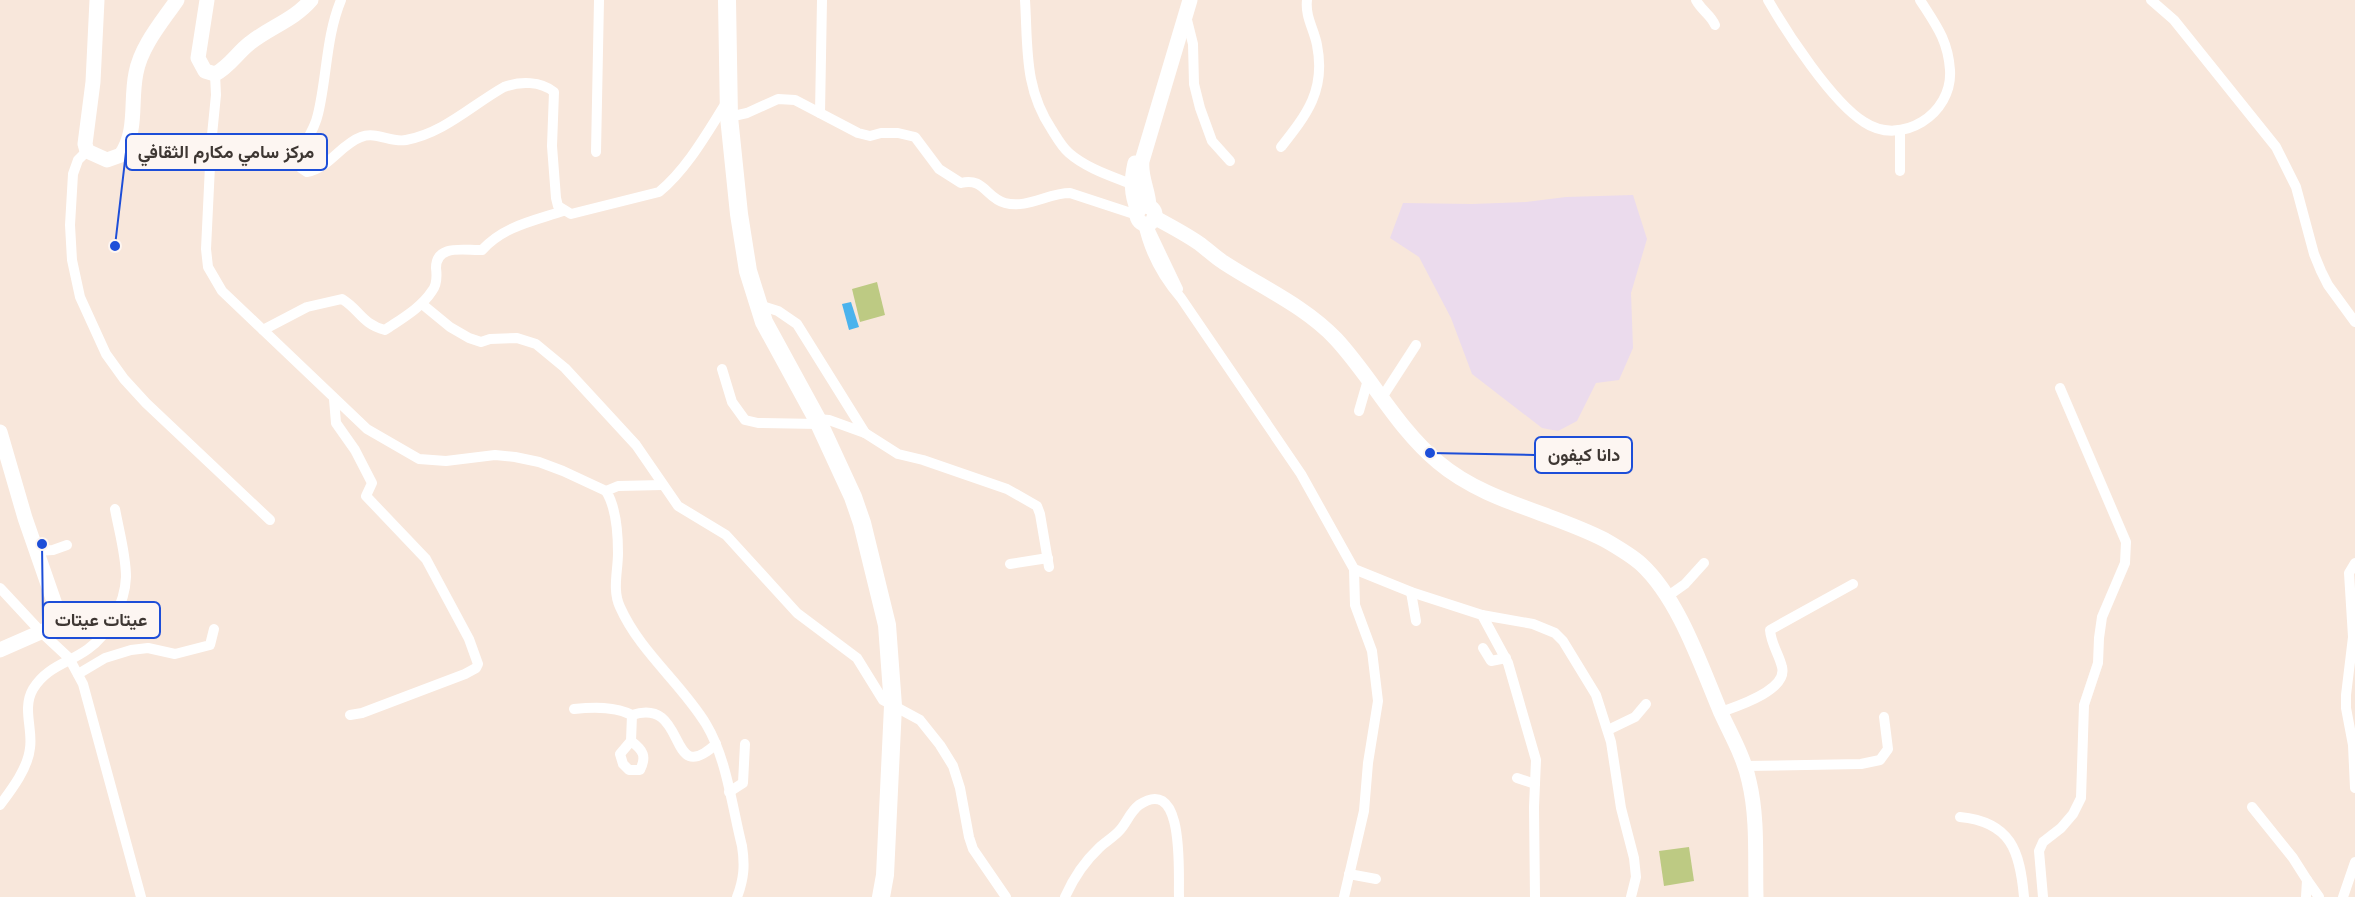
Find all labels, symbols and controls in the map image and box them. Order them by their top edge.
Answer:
callout: مركز سامي مكارم الثقافي [126,134,327,170]
text: مركز سامي مكارم الثقافي [138,141,314,167]
callout: دانا كيفون [1535,437,1632,473]
text: دانا كيفون [1548,444,1620,466]
callout: عيتات عيتات [43,602,160,638]
text: عيتات عيتات [55,609,147,631]

